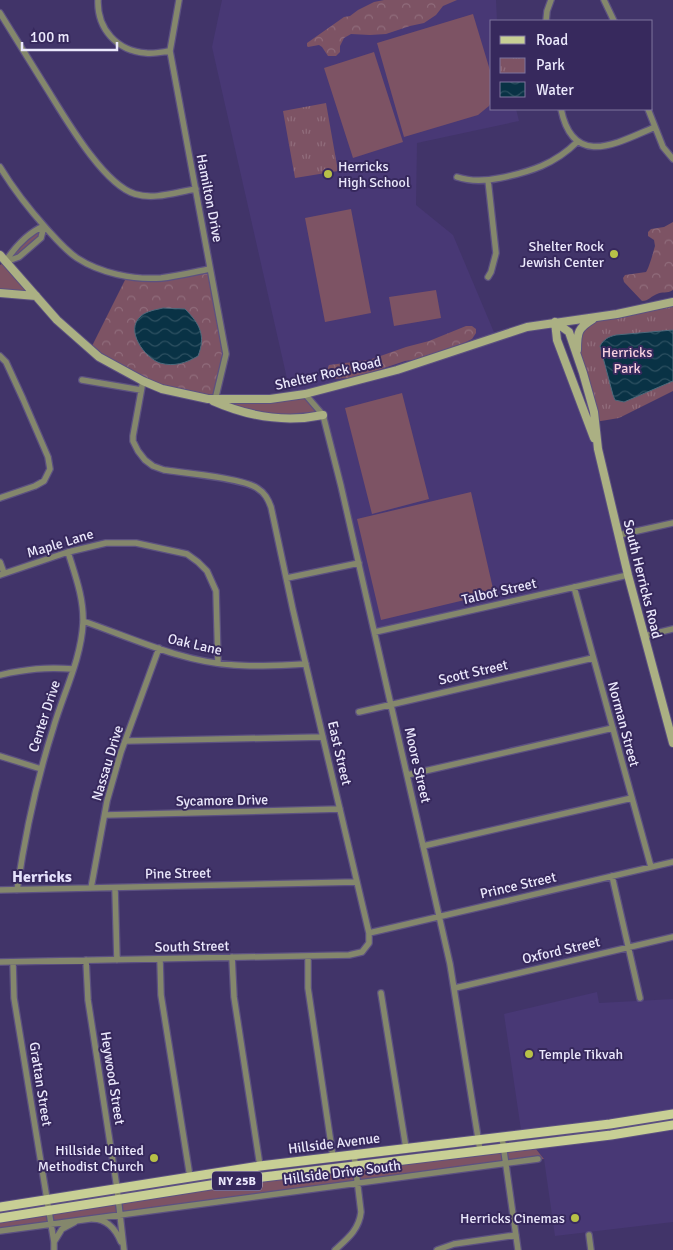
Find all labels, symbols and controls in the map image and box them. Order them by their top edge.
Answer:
scale bar [22,20,118,52]
legend [490,20,653,110]
text: 100 m [30,28,70,46]
text: Road [536,31,568,49]
text: Park [536,56,565,74]
text: Water [536,81,574,99]
street label: Hamilton Drive [193,153,226,244]
place label: Herricks High School [338,158,410,191]
marker: Herricks High School [322,168,334,180]
place label: Shelter Rock Jewish Center [520,238,605,271]
marker: Shelter Rock Jewish Center [608,248,620,260]
park label: Herricks Park [602,344,652,377]
street label: Shelter Rock Road [273,353,383,394]
street label: South Herricks Road [620,518,666,640]
street label: Maple Lane [25,525,96,562]
street label: Talbot Street [460,575,538,608]
street label: Oak Lane [166,630,224,659]
street label: Scott Street [437,656,510,689]
street label: Center Drive [25,678,64,754]
street label: Norman Street [604,680,643,769]
street label: East Street [324,719,355,787]
street label: Nassau Drive [88,723,127,803]
street label: Moore Street [401,726,435,805]
street label: Sycamore Drive [176,791,268,810]
street label: Pine Street [145,864,211,883]
district label: Herricks [12,867,72,887]
street label: Prince Street [478,868,558,903]
street label: Oxford Street [521,933,602,968]
street label: South Street [154,937,230,956]
street label: Heywood Street [97,1030,128,1126]
street label: Grattan Street [25,1041,56,1128]
place label: Temple Tikvah [539,1046,623,1063]
marker: Temple Tikvah [523,1048,535,1060]
street label: Hillside Avenue [287,1129,381,1158]
place label: Hillside United Methodist Church [38,1142,144,1175]
marker: Hillside United Methodist Church [148,1152,160,1164]
street label: Hillside Drive South [282,1157,402,1188]
road number: NY 25B [212,1172,262,1190]
place label: Herricks Cinemas [460,1210,565,1227]
marker: Herricks Cinemas [569,1212,581,1224]

